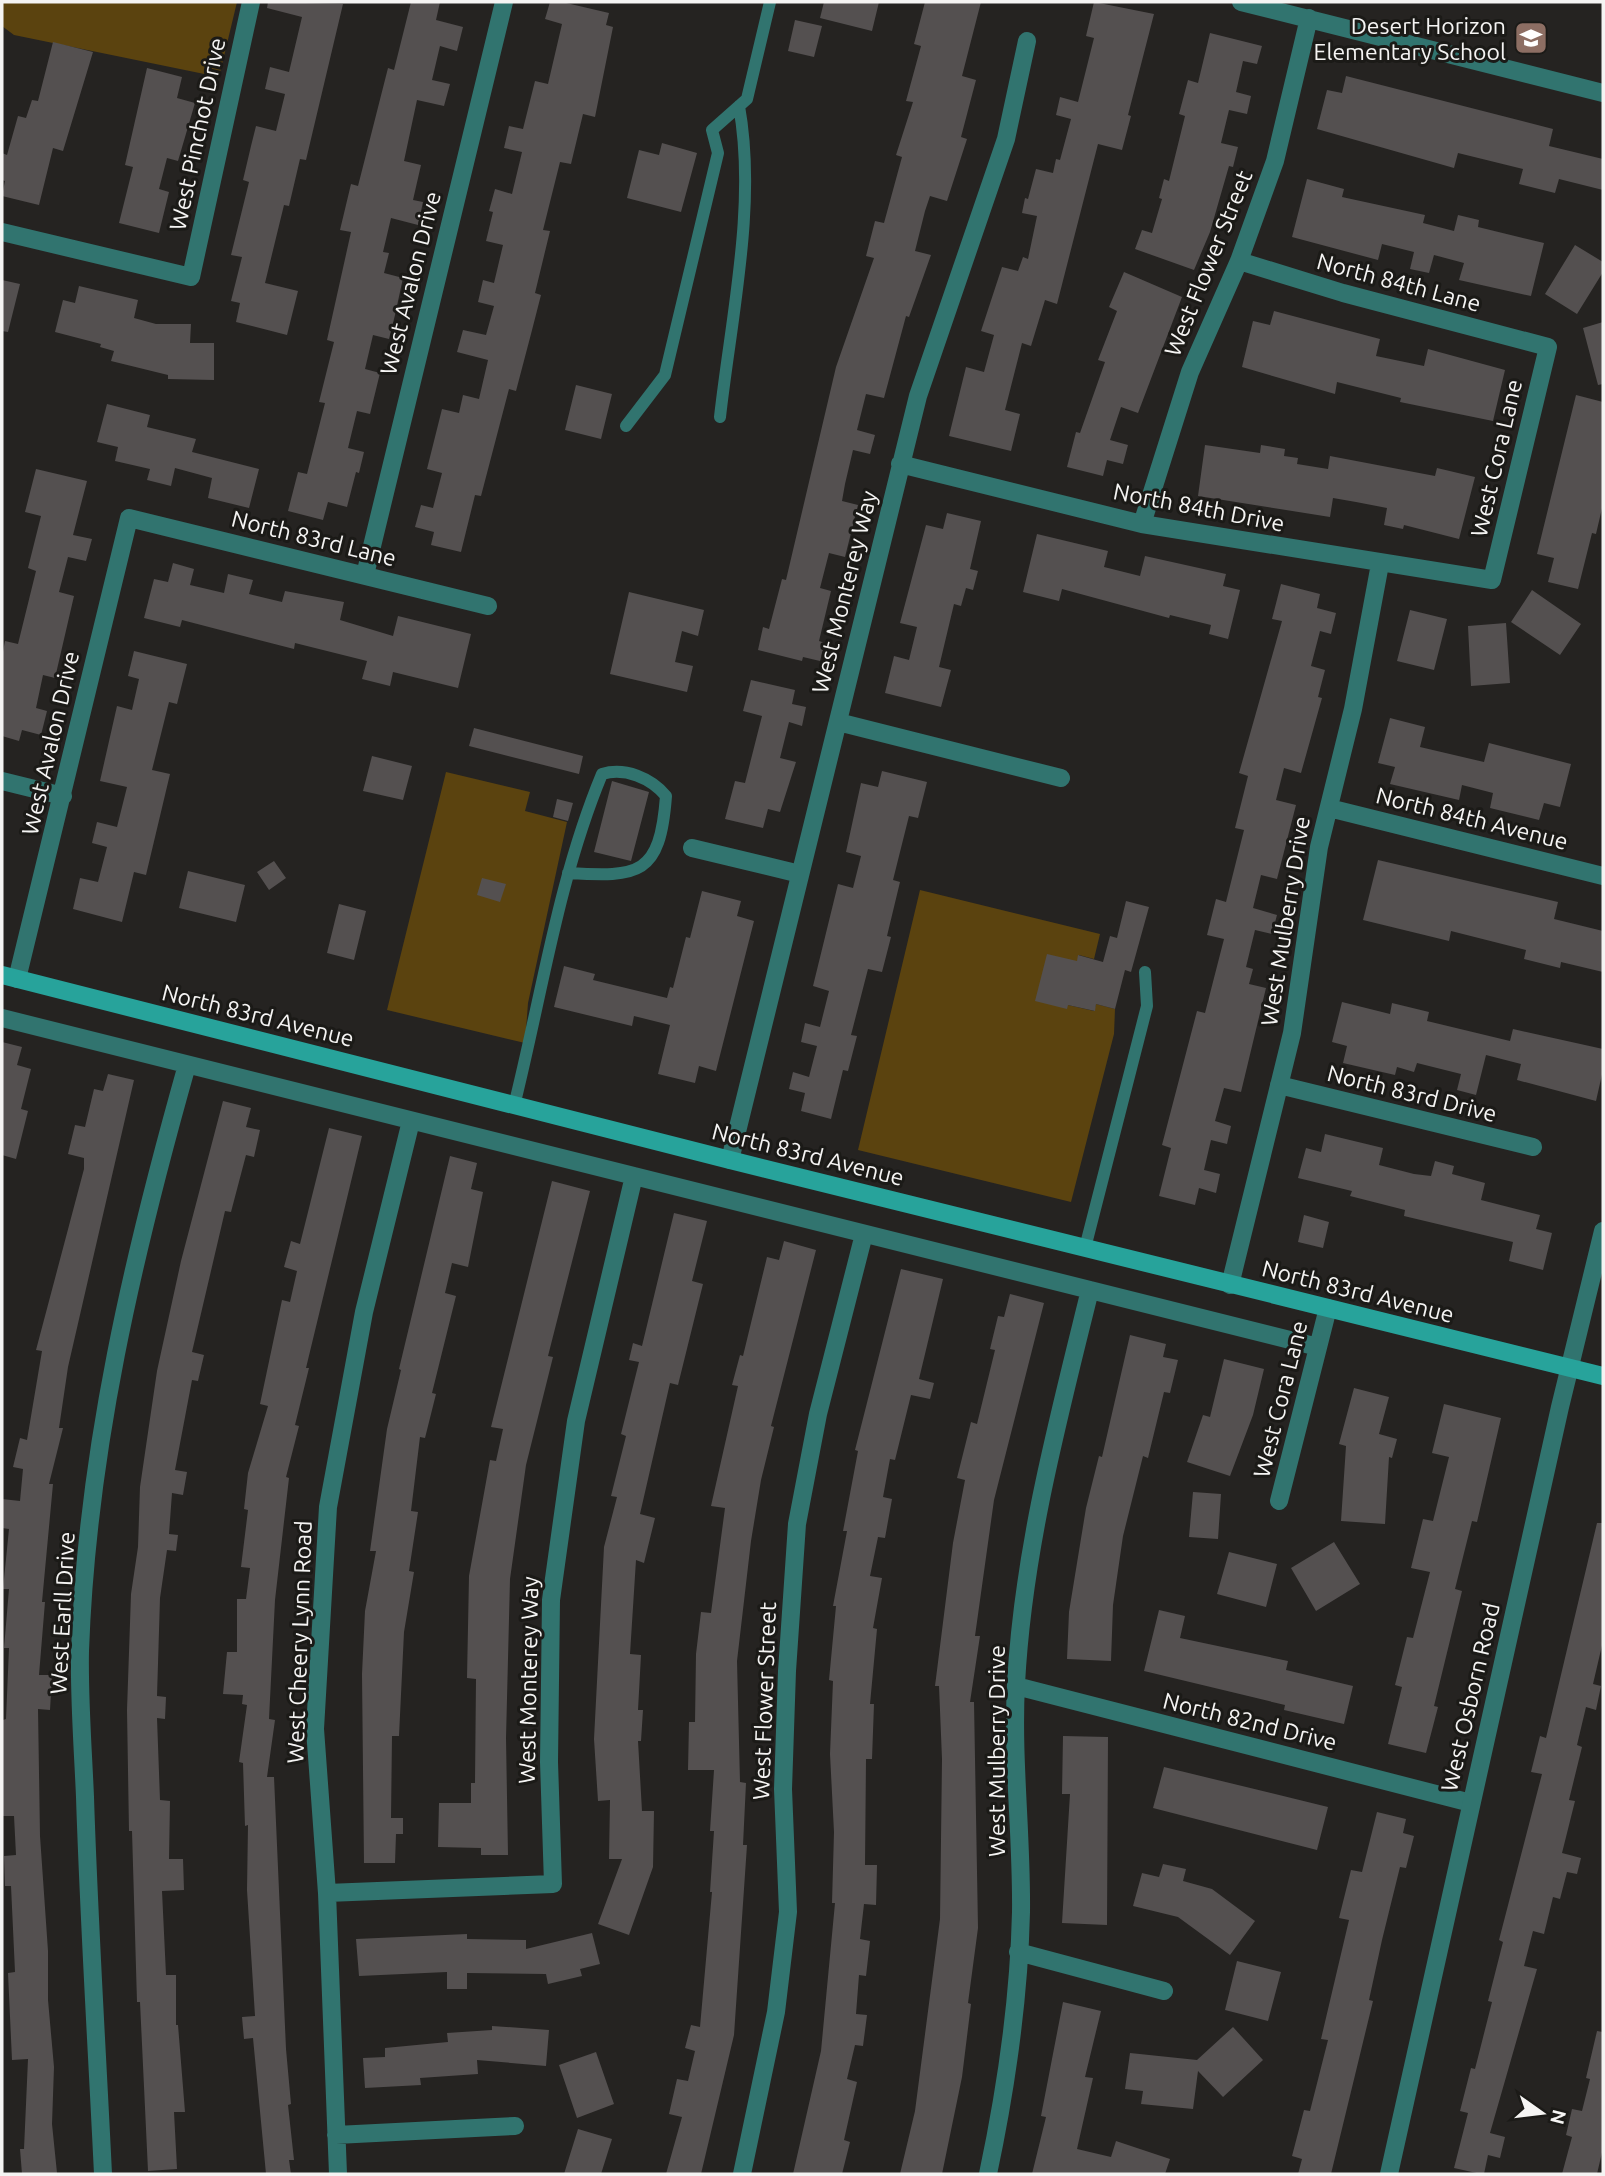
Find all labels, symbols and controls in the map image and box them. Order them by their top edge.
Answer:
place label: Desert Horizon Elementary School [1313,13,1506,64]
school or university icon: Desert Horizon Elementary School [1512,19,1550,57]
street label: West Pinchot Drive [164,35,230,233]
street label: West Flower Street [1159,166,1257,360]
street label: West Avalon Drive [375,189,445,377]
street label: North 84th Lane [1314,248,1484,316]
street label: West Cora Lane [1466,377,1526,539]
street label: North 84th Drive [1111,478,1287,536]
street label: West Monterey Way [807,488,881,696]
street label: North 83rd Lane [229,505,399,571]
street label: West Avalon Drive [17,649,83,837]
street label: North 84th Avenue [1373,782,1571,854]
street label: West Mulberry Drive [1256,814,1314,1028]
street label: North 83rd Avenue [159,979,357,1051]
street label: North 83rd Drive [1325,1060,1499,1126]
street label: North 83rd Avenue [709,1118,907,1190]
street label: North 83rd Avenue [1259,1255,1457,1327]
street label: West Cora Lane [1248,1318,1312,1480]
street label: West Cheery Lynn Road [282,1520,316,1764]
street label: West Earll Drive [45,1531,79,1695]
street label: West Monterey Way [514,1576,542,1784]
street label: West Osborn Road [1436,1600,1504,1794]
street label: West Flower Street [748,1602,780,1800]
street label: West Mulberry Drive [984,1645,1009,1857]
street label: North 82nd Drive [1161,1687,1339,1755]
north arrow [1507,2078,1577,2148]
text: N [1546,2108,1571,2127]

